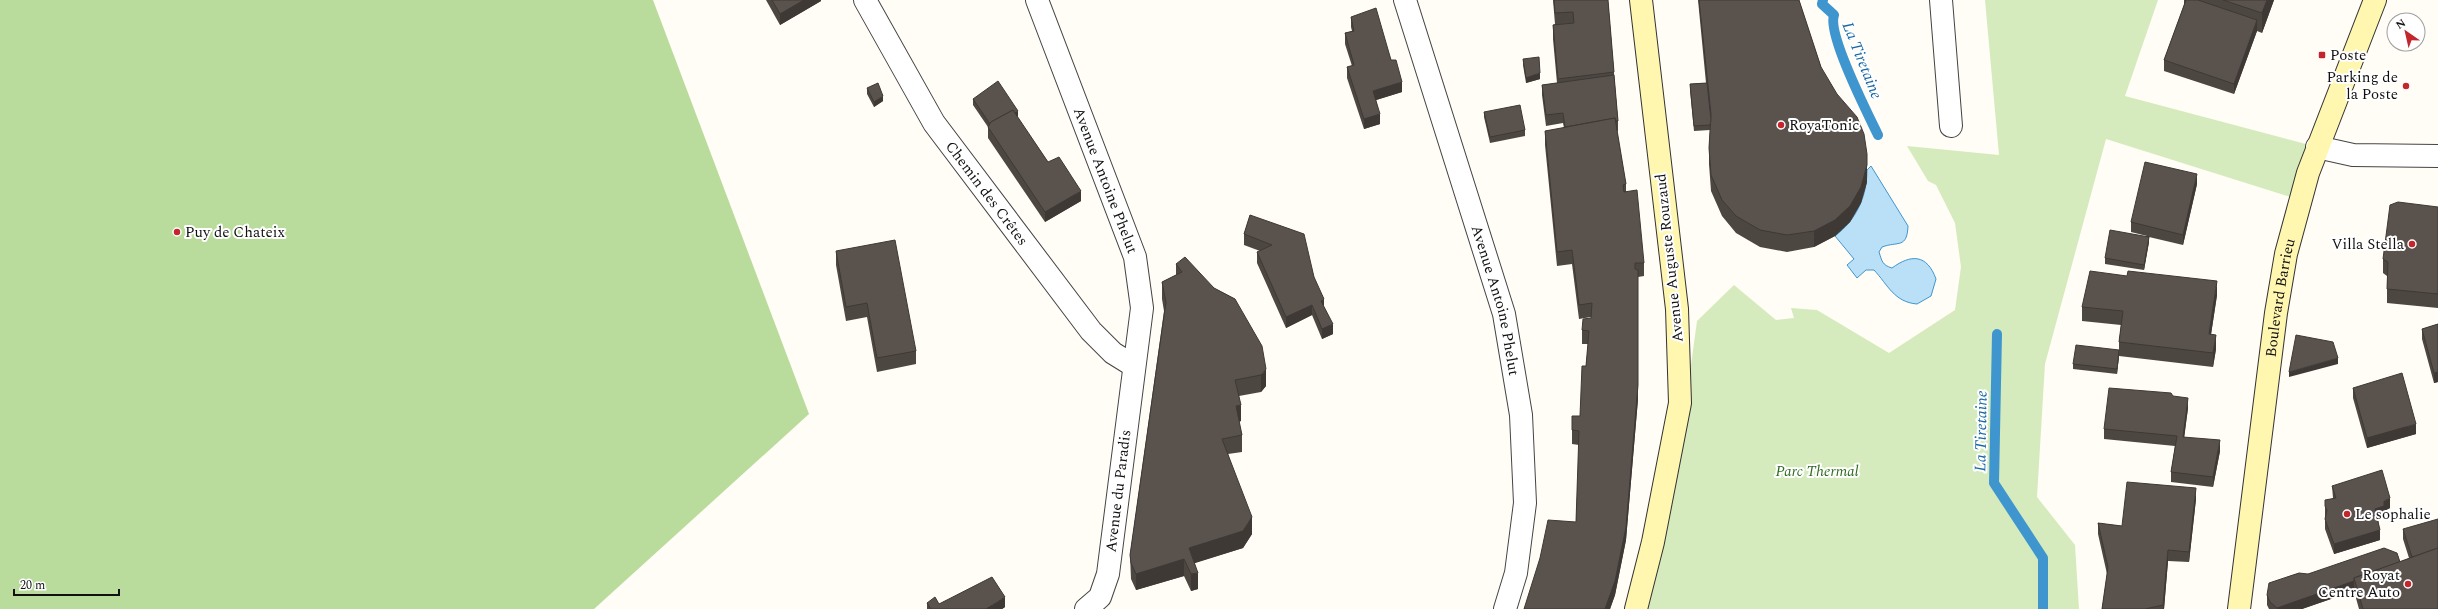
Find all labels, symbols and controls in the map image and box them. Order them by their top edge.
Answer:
north arrow [2386,12,2426,52]
text: N [2392,15,2409,34]
water label: La Tiretaine [1836,18,1888,103]
place label: Poste [2330,44,2366,67]
marker: Poste [2317,50,2327,60]
place label: Parking de la Poste [2326,66,2398,106]
marker: Parking de la Poste [2401,81,2411,91]
street label: Avenue Antoine Phelut [1067,104,1144,257]
place label: RoyaTonic [1789,114,1860,137]
marker: RoyaTonic [1776,120,1786,130]
street label: Chemin des Crêtes [939,136,1034,251]
street label: Avenue Auguste Rouzaud [1649,172,1690,344]
place label: Puy de Chateix [185,221,285,244]
street label: Avenue Antoine Phelut [1465,222,1525,377]
marker: Puy de Chateix [172,227,182,237]
place label: Villa Stella [2331,233,2405,256]
street label: Boulevard Barrieu [2260,236,2302,359]
marker: Villa Stella [2407,239,2417,249]
water label: La Tiretaine [1968,390,1994,472]
street label: Avenue du Paradis [1100,428,1137,554]
park label: Parc Thermal [1775,460,1859,483]
place label: Le sophalie [2355,503,2431,526]
marker: Le sophalie [2342,509,2352,519]
place label: Royat Centre Auto [2318,564,2400,604]
scale bar [14,571,119,597]
text: 20 m [20,576,45,595]
marker: Royat Centre Auto [2403,579,2413,589]

